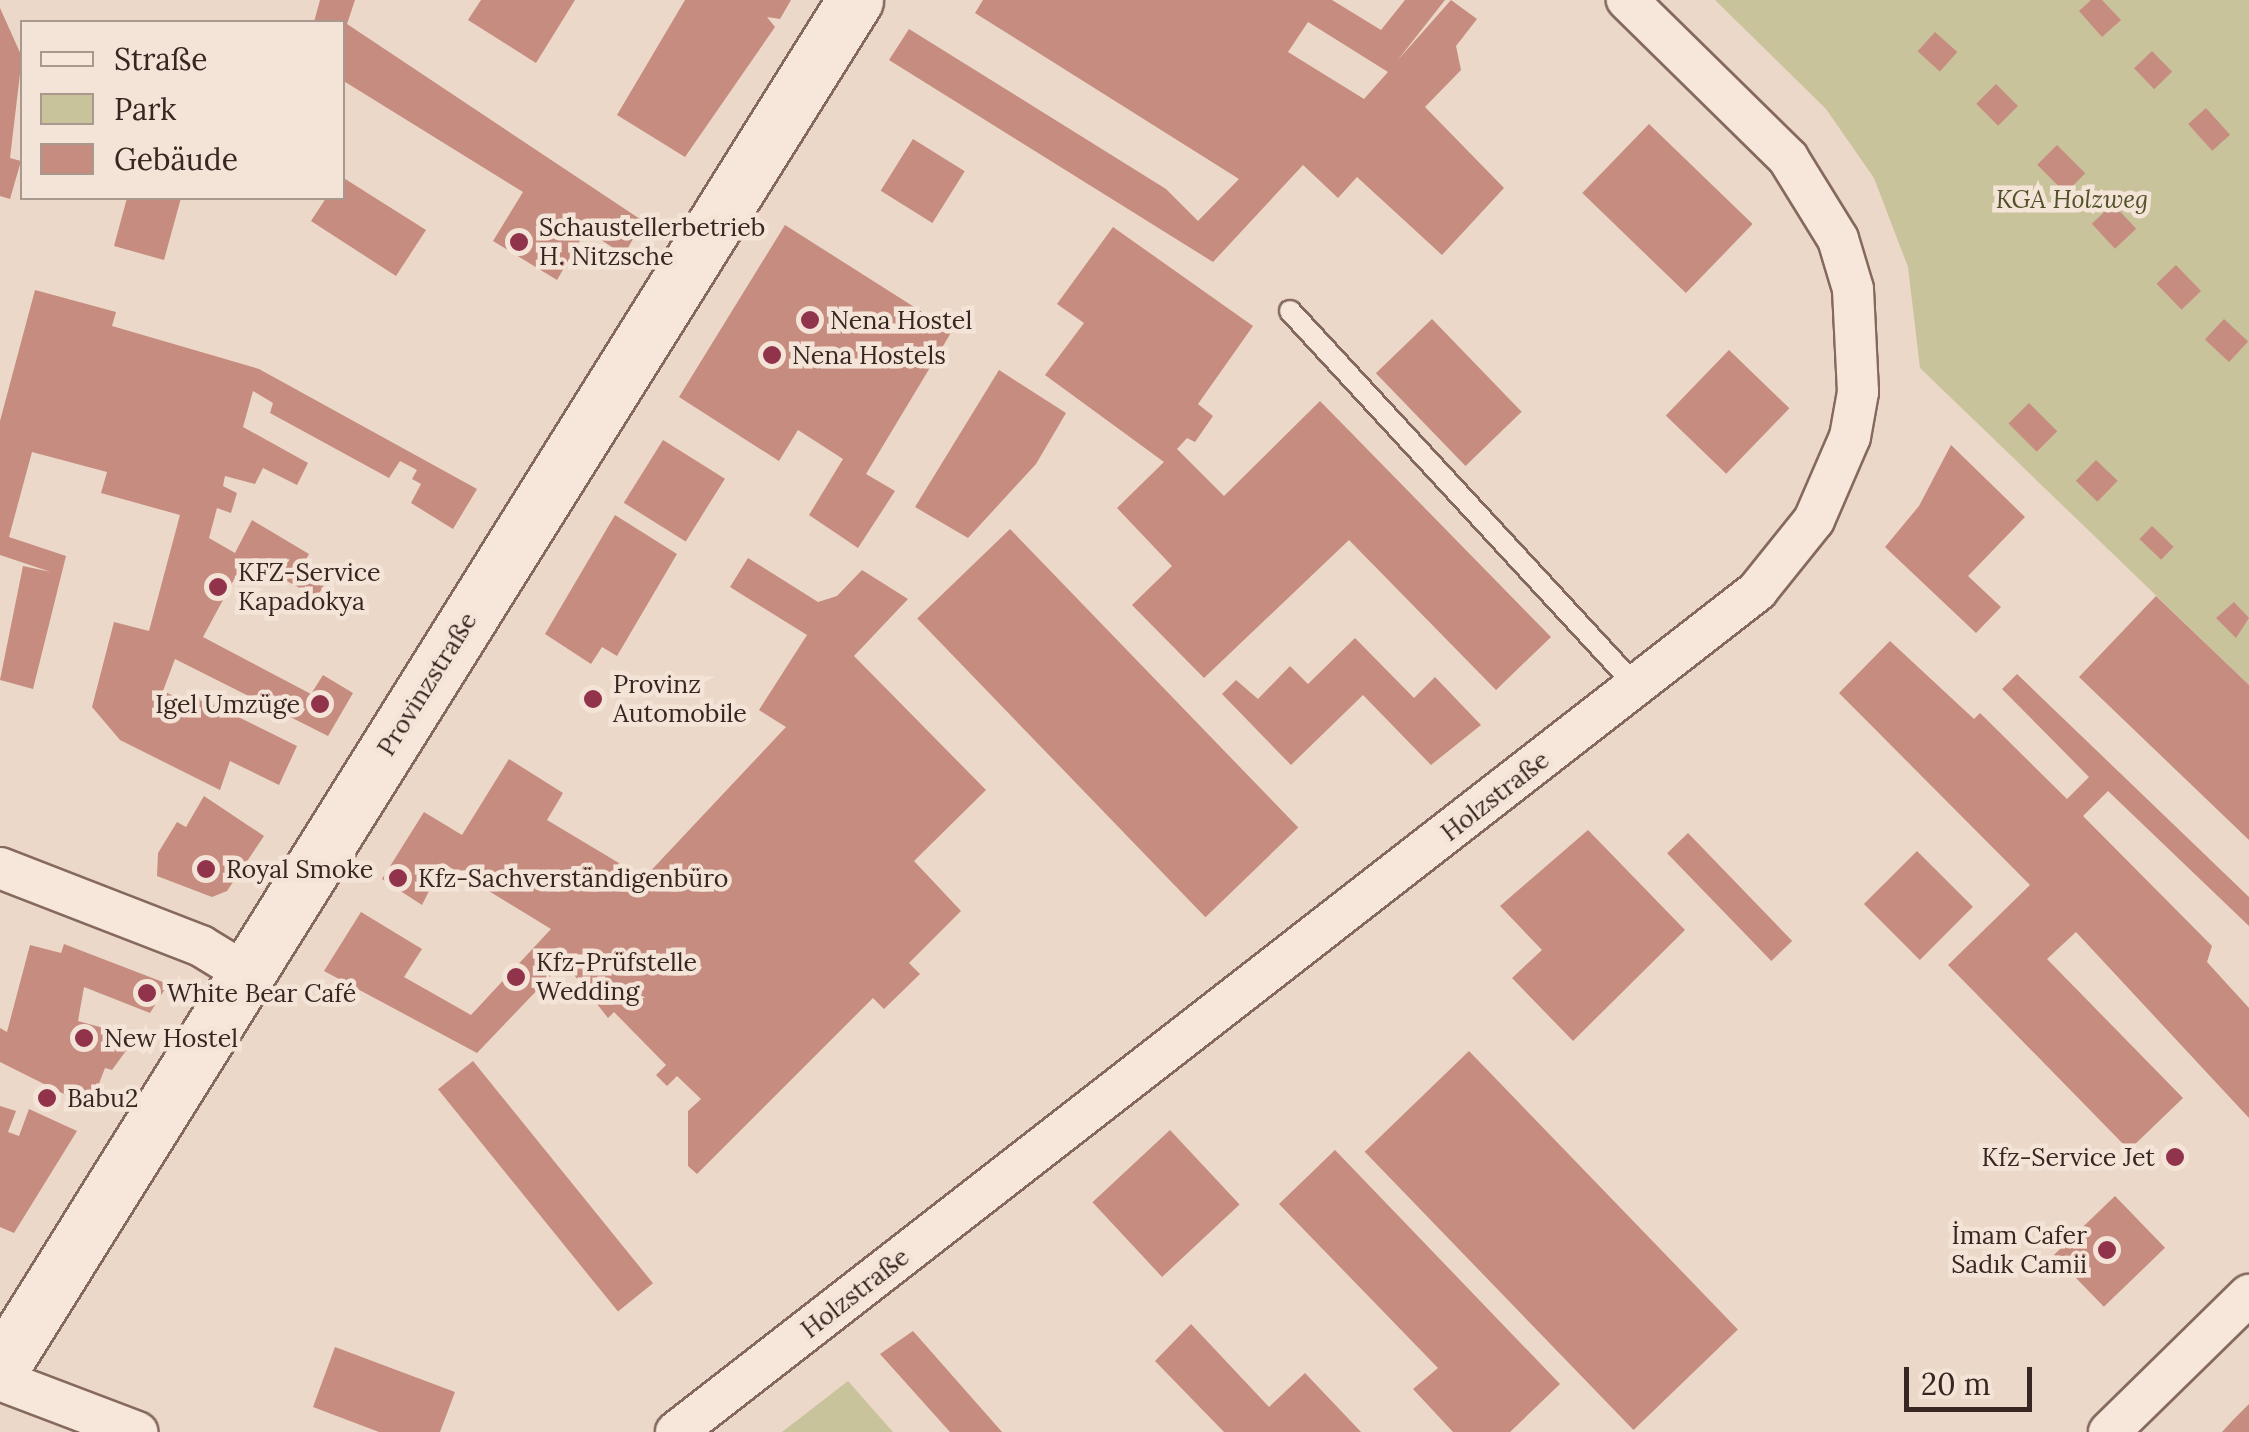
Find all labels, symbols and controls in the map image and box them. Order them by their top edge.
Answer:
legend [20,20,345,200]
text: Straße [114,40,207,78]
text: Park [114,90,176,128]
text: Gebäude [114,140,238,178]
park label: KGA Holzweg [1996,184,2148,214]
place label: Schaustellerbetrieb H. Nitzsche [539,213,765,272]
marker: Schaustellerbetrieb H. Nitzsche [508,231,530,253]
place label: Nena Hostel [830,305,972,335]
marker: Nena Hostel [799,309,821,331]
place label: Nena Hostels [792,340,946,370]
marker: Nena Hostels [761,344,783,366]
place label: KFZ-Service Kapadokya [238,558,381,617]
marker: KFZ-Service Kapadokya [207,576,229,598]
street label: Provinzstraße [371,607,483,761]
place label: Provinz Automobile [613,670,747,729]
marker: Provinz Automobile [582,688,604,710]
place label: Igel Umzüge [155,689,300,719]
marker: Igel Umzüge [309,693,331,715]
street label: Holzstraße [1435,745,1555,847]
place label: Royal Smoke [226,854,373,884]
marker: Royal Smoke [195,858,217,880]
place label: Kfz-Sachverständigenbüro [418,863,728,893]
marker: Kfz-Sachverständigenbüro [387,867,409,889]
place label: Kfz-Prüfstelle Wedding [536,948,697,1007]
marker: Kfz-Prüfstelle Wedding [505,966,527,988]
place label: White Bear Café [167,978,356,1008]
marker: White Bear Café [136,982,158,1004]
place label: New Hostel [104,1023,238,1053]
marker: New Hostel [73,1027,95,1049]
place label: Babu2 [67,1083,138,1113]
marker: Babu2 [36,1087,58,1109]
place label: Kfz-Service Jet [1981,1142,2155,1172]
marker: Kfz-Service Jet [2164,1146,2186,1168]
place label: İmam Cafer Sadık Camii [1951,1221,2087,1280]
marker: İmam Cafer Sadık Camii [2096,1239,2118,1261]
street label: Holzstraße [795,1242,915,1344]
scale bar [1909,1347,2036,1409]
text: 20 m [1921,1365,1990,1403]

